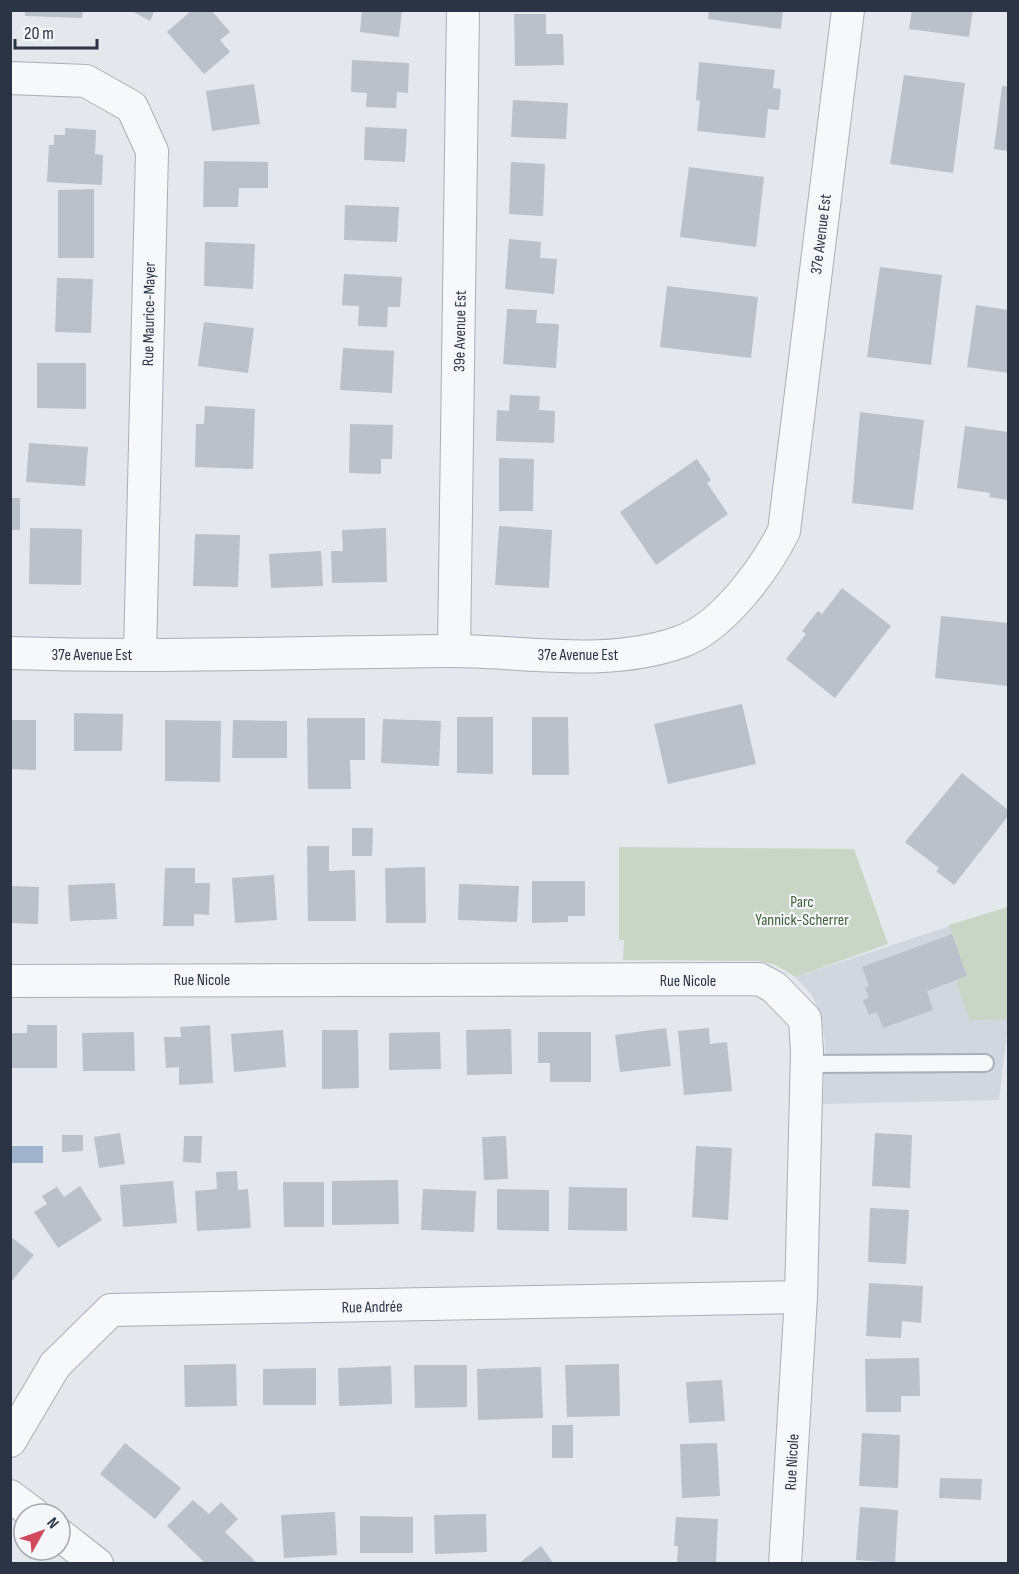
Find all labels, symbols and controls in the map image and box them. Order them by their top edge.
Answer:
scale bar [15,12,98,50]
text: 20 m [24,23,54,44]
street label: 37e Avenue Est [807,193,836,275]
street label: Rue Maurice-Mayer [139,261,160,366]
street label: 39e Avenue Est [450,290,471,372]
street label: 37e Avenue Est [52,646,132,665]
street label: 37e Avenue Est [538,646,618,665]
park label: Parc Yannick-Scherrer [755,893,849,930]
street label: Rue Nicole [174,971,230,990]
street label: Rue Nicole [660,972,716,991]
street label: Rue Andrée [341,1297,403,1318]
street label: Rue Nicole [782,1433,803,1491]
north arrow [12,1502,72,1562]
text: N [42,1514,62,1533]

